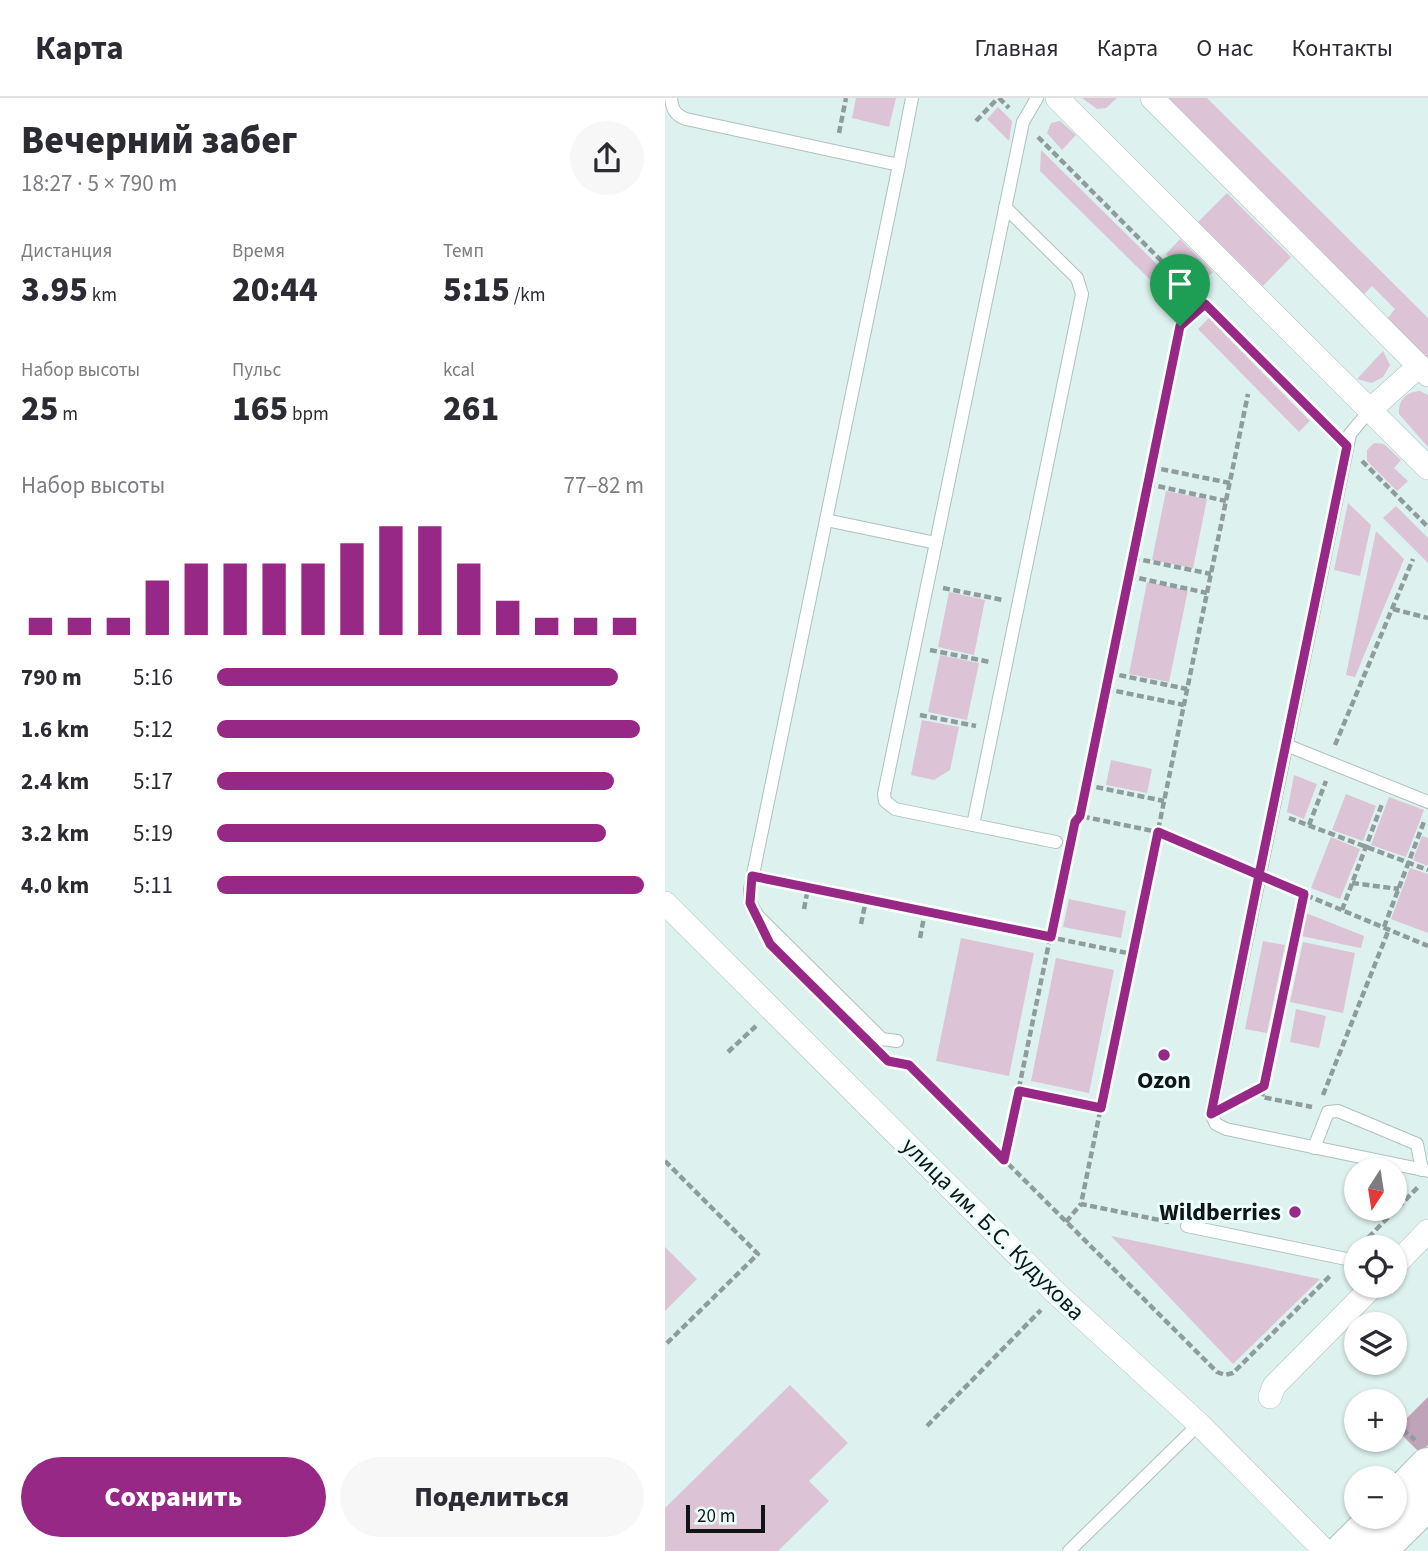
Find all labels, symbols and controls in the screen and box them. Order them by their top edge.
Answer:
text: Карта [35,25,124,72]
text: Главная [974,31,1059,66]
text: Карта [1097,31,1158,66]
text: О нас [1196,31,1253,66]
text: Контакты [1291,31,1393,66]
text: Вечерний забег [21,114,298,168]
button: share [570,121,644,195]
text: 18:27 · 5 × 790 m [21,167,177,200]
text: Дистанция [21,238,112,265]
text: Время [232,238,285,265]
text: Темп [443,238,484,265]
pin [1150,254,1210,326]
text: 3.95 [21,265,88,315]
text: 20:44 [232,265,318,315]
text: 5:15 [443,265,510,315]
icon: arrive [1161,265,1199,303]
text: km [88,282,117,309]
text: /km [510,282,546,309]
text: Набор высоты [21,357,140,384]
text: Пульс [232,357,281,384]
text: kcal [443,357,475,384]
text: 25 [21,384,58,434]
text: 165 [232,384,288,434]
text: 261 [443,384,499,434]
text: m [58,401,78,428]
text: bpm [288,401,329,428]
text: Набор высоты [21,469,165,502]
text: 77–82 m [564,469,644,502]
text: 790 m [21,661,82,694]
text: 5:16 [133,661,173,694]
text: 1.6 km [21,713,89,746]
text: 5:12 [133,713,173,746]
text: 2.4 km [21,765,89,798]
text: 5:17 [133,765,173,798]
text: 3.2 km [21,817,89,850]
text: 5:19 [133,817,173,850]
text: 4.0 km [21,869,89,902]
text: 5:11 [133,869,173,902]
marker: Ozon [1156,1047,1172,1063]
place label: Ozon [1137,1063,1191,1098]
street label: улица им. Б.С. Кудухова [893,1129,1093,1329]
north arrow [1344,1158,1407,1222]
map controls [1344,1158,1407,1529]
place label: Wildberries [1159,1195,1281,1230]
marker: Wildberries [1287,1204,1303,1220]
button: locate [1344,1235,1407,1298]
button: layers [1344,1312,1407,1375]
button: + [1344,1389,1407,1452]
button: Сохранить [21,1457,326,1537]
button: Поделиться [340,1457,644,1537]
button: − [1344,1466,1407,1529]
scale bar [686,1502,765,1534]
text: 20 m [697,1503,735,1530]

